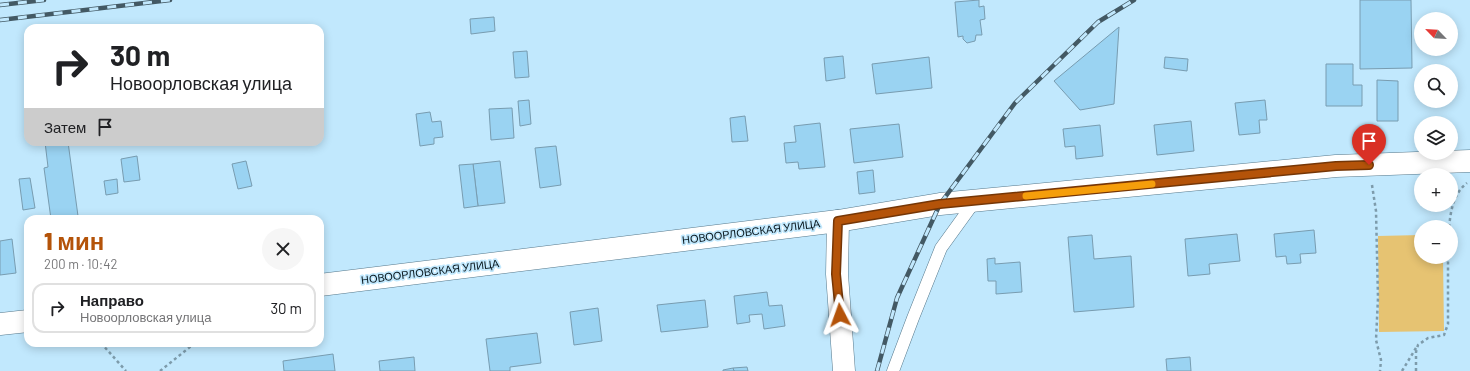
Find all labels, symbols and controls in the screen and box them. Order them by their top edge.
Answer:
north arrow [1414,12,1458,56]
map controls [1414,12,1458,264]
text: 30 m [110,38,170,72]
icon: right [44,40,96,92]
button: search [1414,64,1458,108]
text: Новоорловская улица [110,72,292,94]
icon: arrive [94,116,116,138]
button: layers [1414,116,1458,160]
text: Затем [44,118,86,136]
pin [1352,124,1386,165]
icon: arrive [1358,130,1380,152]
button: + [1414,168,1458,212]
street label: НОВООРЛОВСКАЯ УЛИЦА [681,216,821,246]
button: − [1414,220,1458,264]
text: 1 мин [44,226,104,255]
button: close [262,228,304,270]
text: 200 m · 10:42 [44,256,117,272]
street label: НОВООРЛОВСКАЯ УЛИЦА [360,256,500,286]
text: Направо [80,291,144,309]
position arrow [819,294,861,336]
icon: right [46,297,68,319]
text: 30 m [270,299,302,317]
text: Новоорловская улица [80,309,211,325]

